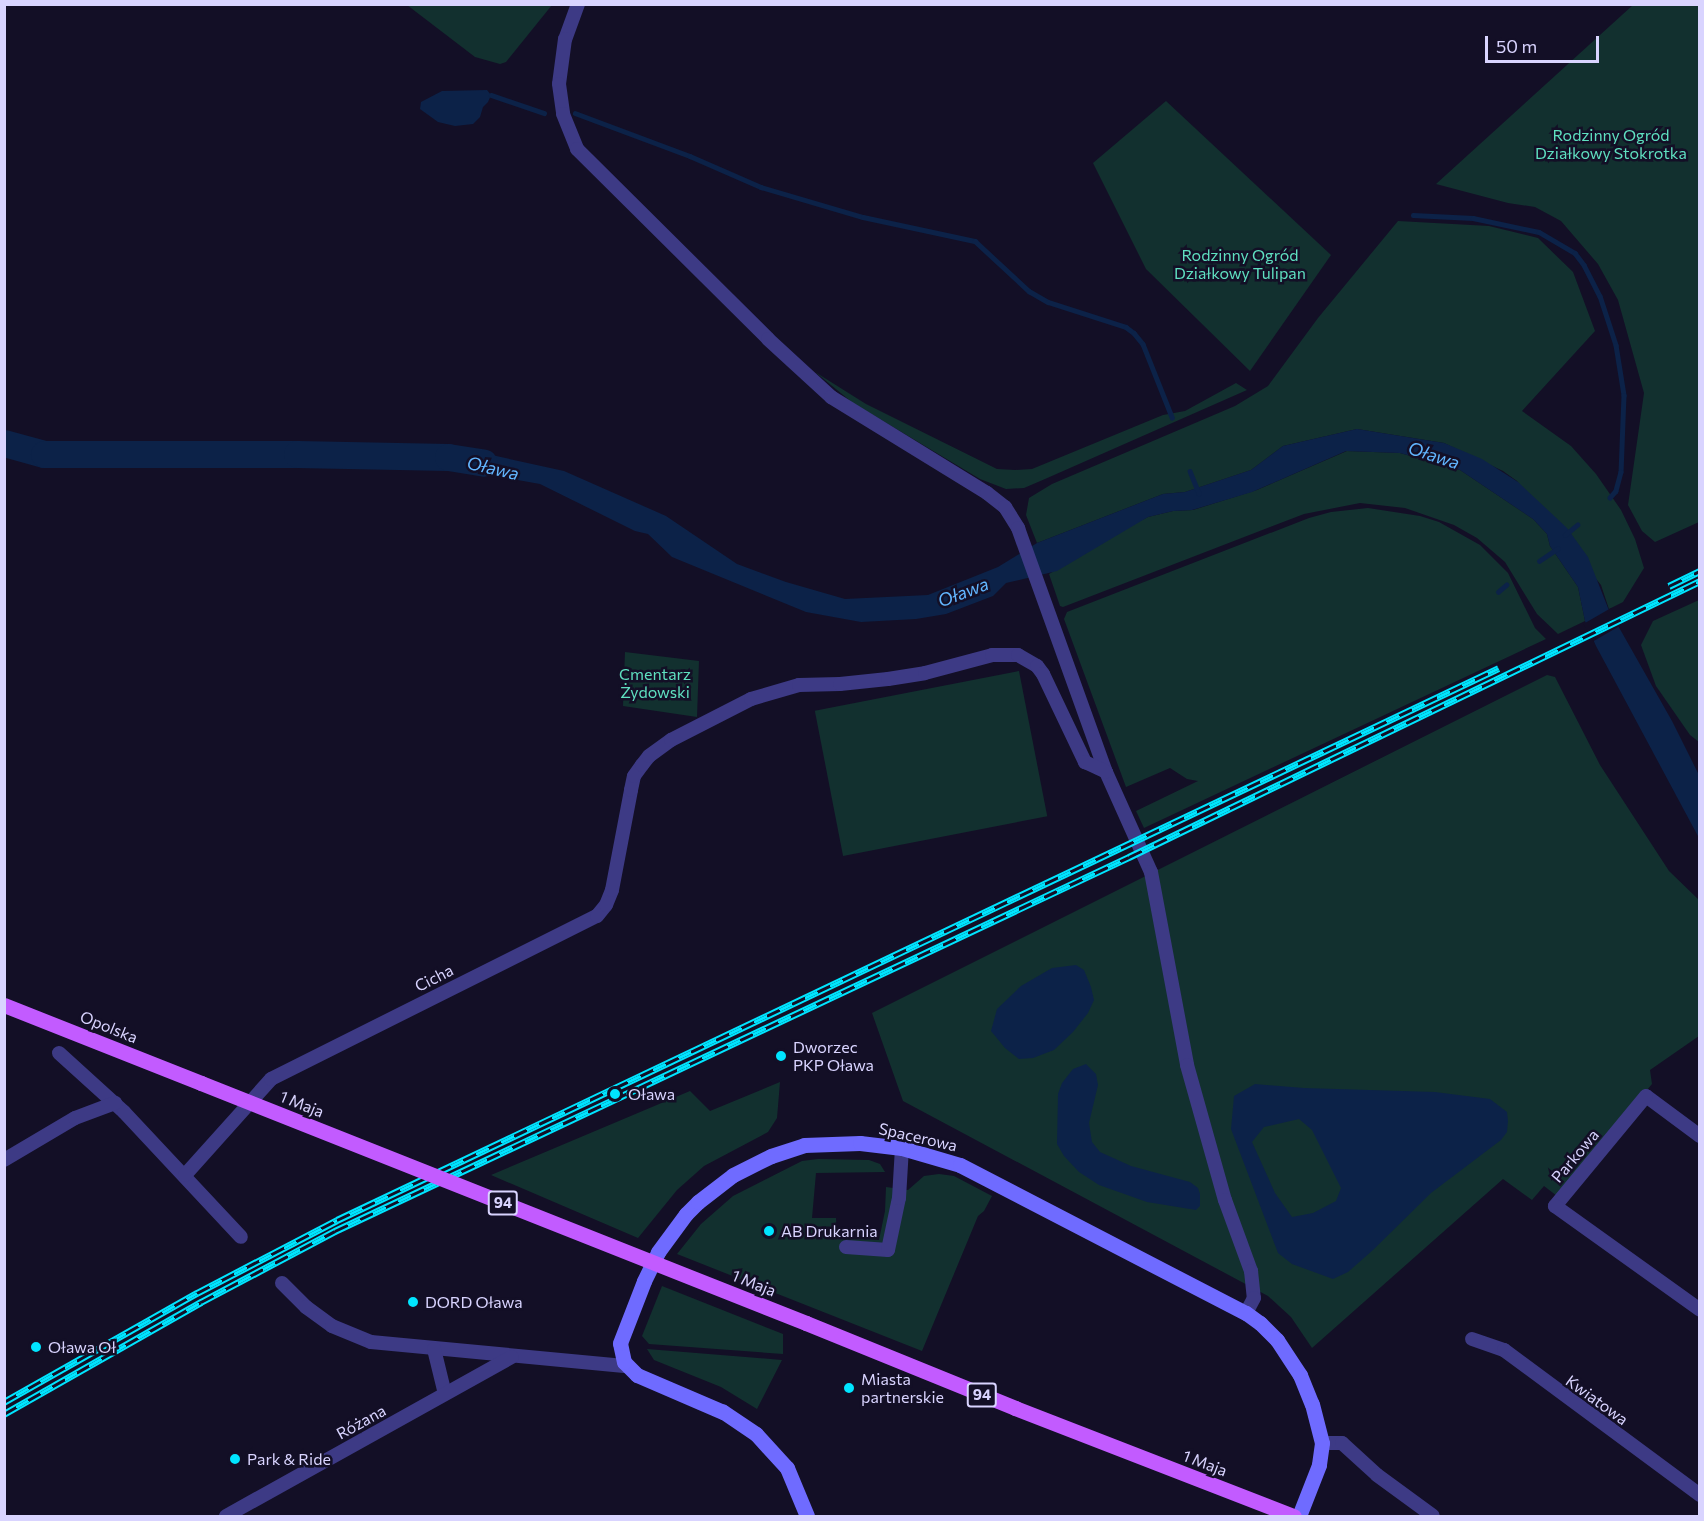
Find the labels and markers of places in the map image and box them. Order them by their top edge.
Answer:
place label: Dworzec PKP Oława [793,1037,874,1075]
marker: Dworzec PKP Oława [774,1049,788,1063]
place label: Oława [628,1084,675,1104]
marker: Oława [606,1085,624,1103]
place label: AB Drukarnia [781,1221,878,1241]
marker: AB Drukarnia [762,1224,776,1238]
place label: DORD Oława [425,1292,523,1312]
marker: DORD Oława [406,1295,420,1309]
place label: Oława Oł [48,1337,116,1357]
marker: Oława Oł [29,1340,43,1354]
place label: Miasta partnerskie [861,1369,944,1407]
marker: Miasta partnerskie [842,1381,856,1395]
place label: Park & Ride [247,1449,331,1469]
marker: Park & Ride [228,1452,242,1466]

